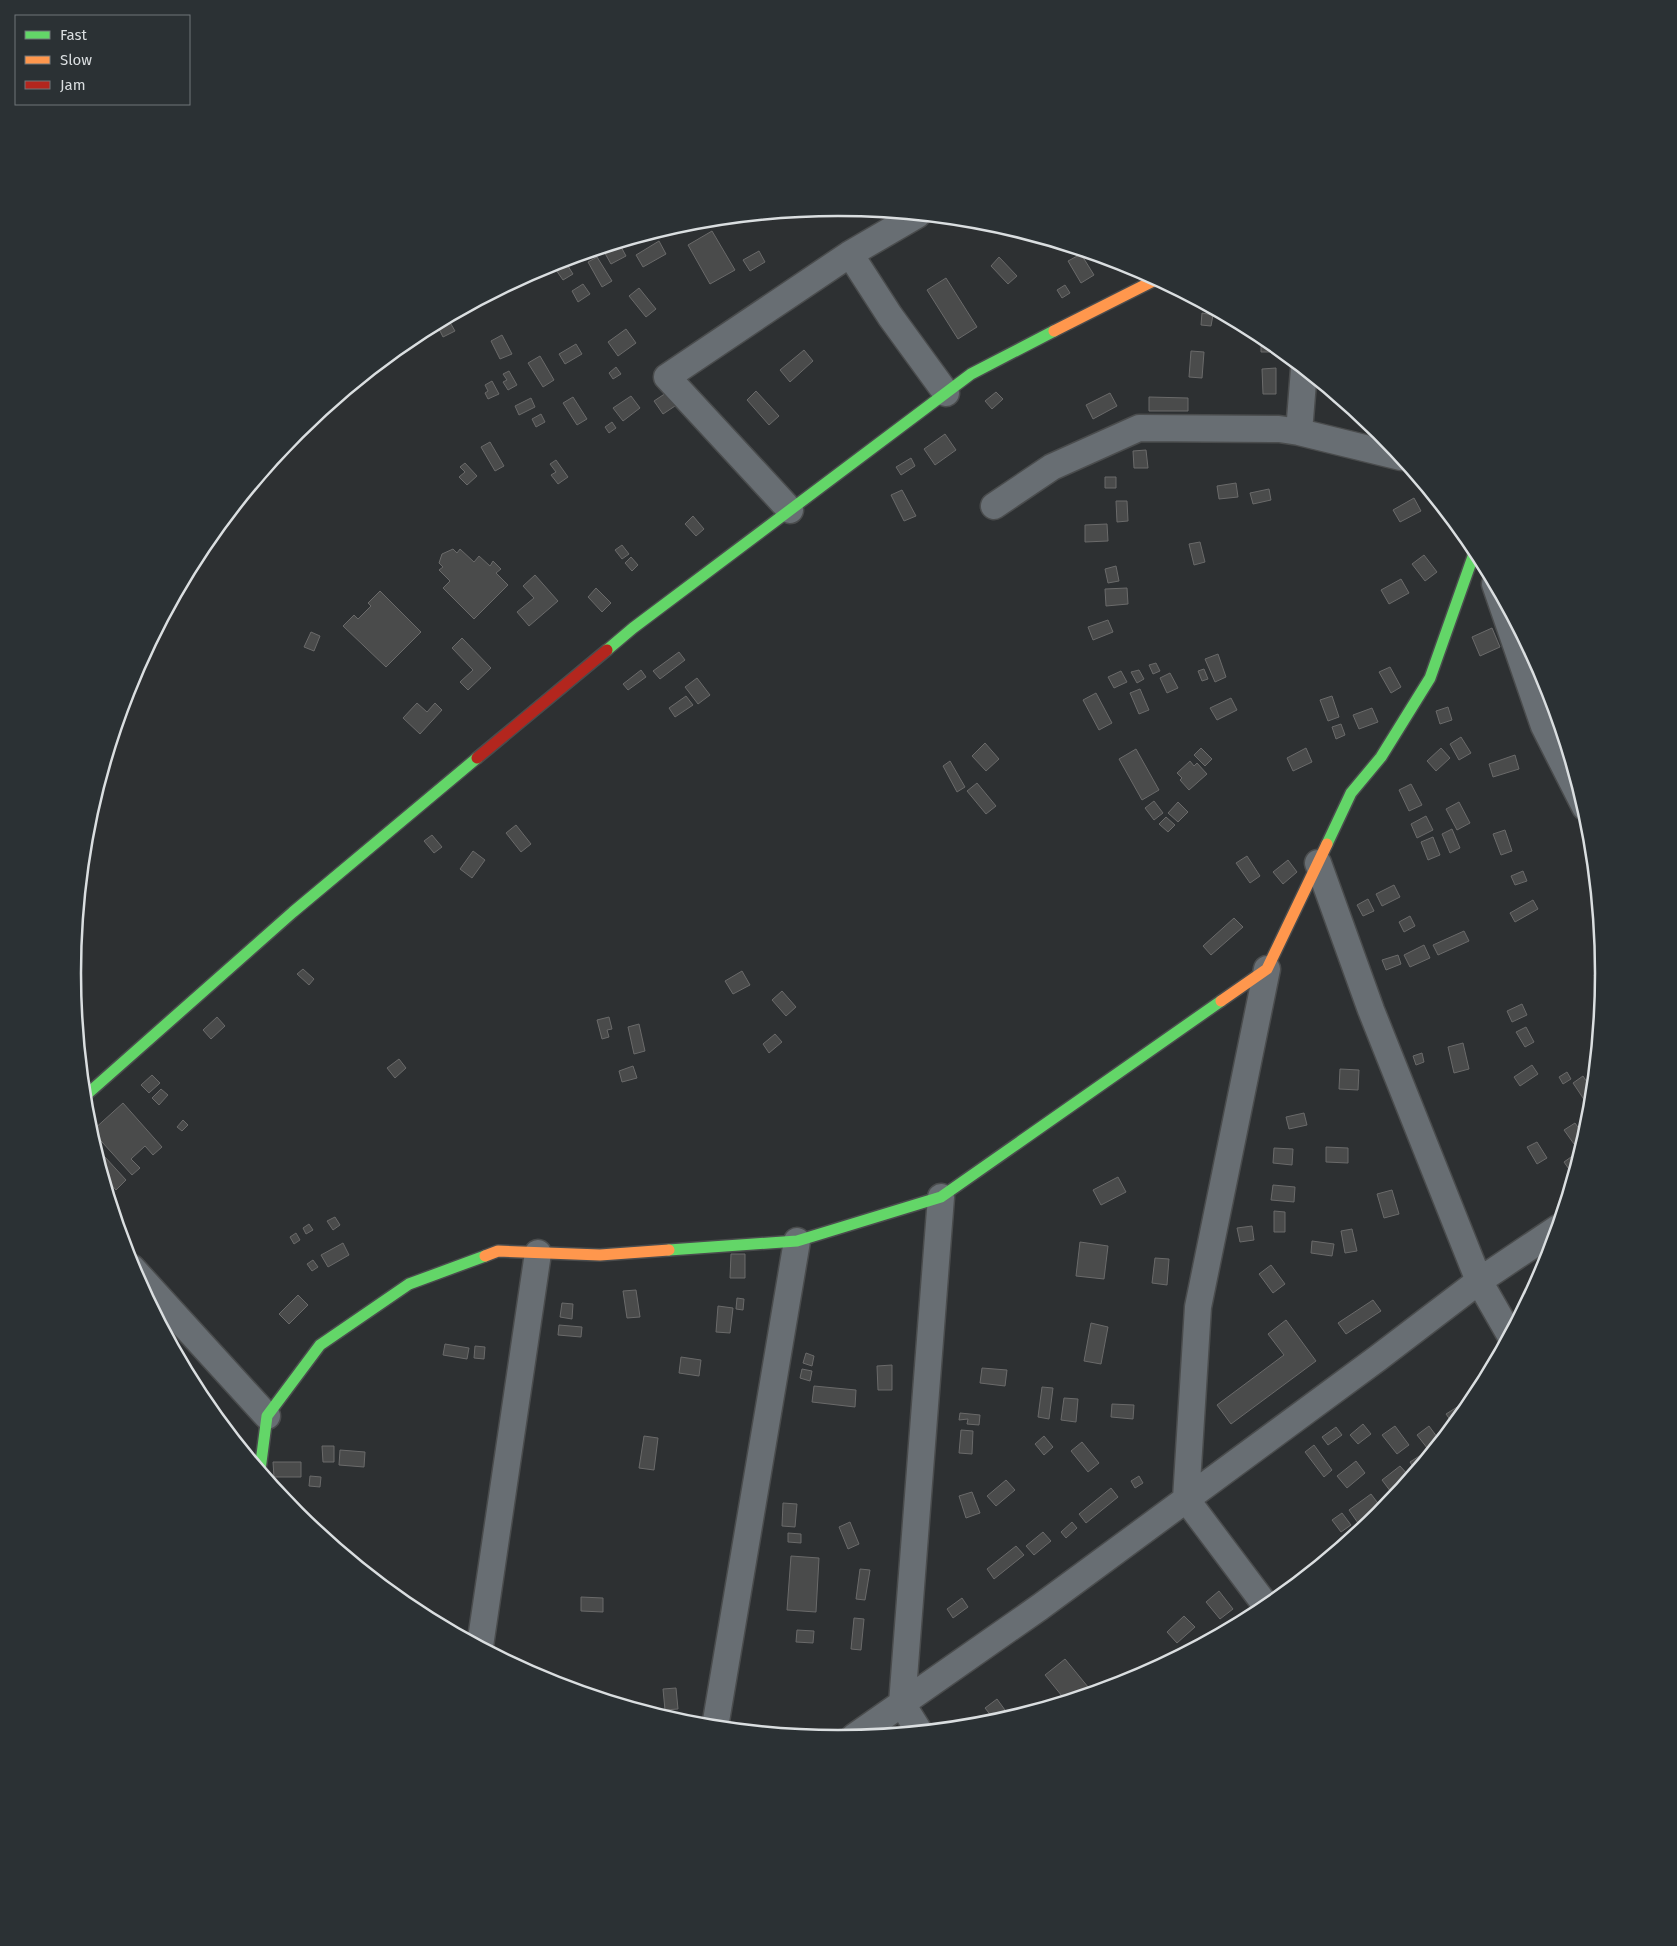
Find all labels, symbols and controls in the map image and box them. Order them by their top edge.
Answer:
legend [15,15,190,105]
text: Fast [60,26,87,44]
text: Slow [60,51,92,69]
text: Jam [60,76,86,94]

